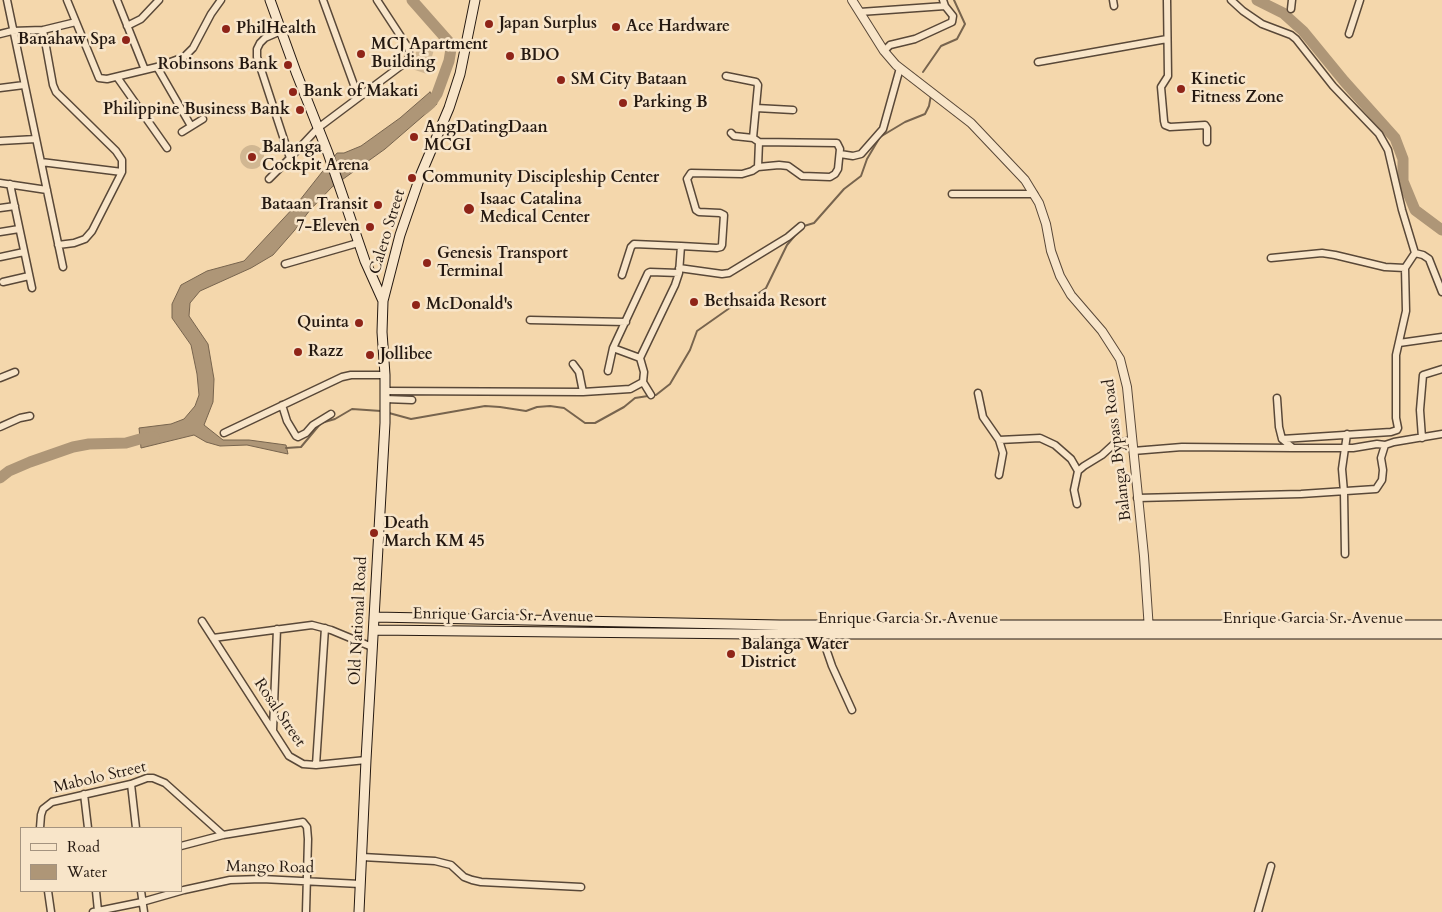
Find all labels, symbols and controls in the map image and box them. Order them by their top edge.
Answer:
place label: Japan Surplus [499,14,597,34]
place label: Ace Hardware [626,17,730,37]
marker: Japan Surplus [483,18,495,30]
place label: PhilHealth [236,19,316,39]
marker: Ace Hardware [610,21,622,33]
marker: PhilHealth [220,23,232,35]
place label: Banahaw Spa [18,30,116,50]
marker: Banahaw Spa [120,34,132,46]
place label: MCJ Apartment Building [371,35,488,73]
place label: BDO [520,46,560,66]
marker: MCJ Apartment Building [355,48,367,60]
marker: BDO [504,50,516,62]
place label: Robinsons Bank [157,55,278,75]
marker: Robinsons Bank [282,59,294,71]
place label: SM City Bataan [571,70,687,90]
place label: Kinetic Fitness Zone [1191,70,1284,108]
marker: SM City Bataan [555,74,567,86]
place label: Bank of Makati [303,82,418,102]
marker: Kinetic Fitness Zone [1175,83,1187,95]
marker: Bank of Makati [287,86,299,98]
place label: Parking B [633,93,708,113]
marker: Parking B [617,97,629,109]
place label: Philippine Business Bank [103,100,290,120]
marker: Philippine Business Bank [294,104,306,116]
place label: AngDatingDaan MCGI [424,118,548,156]
marker: AngDatingDaan MCGI [408,131,420,143]
place label: Balanga Cockpit Arena [262,138,369,176]
marker: Balanga Cockpit Arena [246,151,258,163]
place label: Community Discipleship Center [422,168,659,188]
marker: Community Discipleship Center [406,172,418,184]
street label: Calero Street [366,187,410,277]
place label: Isaac Catalina Medical Center [480,190,590,228]
place label: Bataan Transit [261,195,368,215]
marker: Bataan Transit [372,199,384,211]
marker: Isaac Catalina Medical Center [462,202,476,216]
place label: 7-Eleven [296,217,360,237]
marker: 7-Eleven [364,221,376,233]
place label: Genesis Transport Terminal [437,244,568,282]
marker: Genesis Transport Terminal [421,257,433,269]
place label: Bethsaida Resort [704,292,826,312]
place label: McDonald's [426,295,513,315]
marker: Bethsaida Resort [688,296,700,308]
marker: McDonald's [410,299,422,311]
place label: Quinta [297,313,349,333]
marker: Quinta [353,317,365,329]
place label: Razz [308,342,343,362]
place label: Jollibee [380,345,433,365]
marker: Razz [292,346,304,358]
marker: Jollibee [364,349,376,361]
street label: Balanga Bypass Road [1100,378,1136,522]
place label: Death March KM 45 [384,514,485,552]
marker: Death March KM 45 [368,527,380,539]
street label: Old National Road [346,556,372,686]
street label: Enrique Garcia Sr. Avenue [412,605,594,627]
street label: Enrique Garcia Sr. Avenue [818,609,998,629]
street label: Enrique Garcia Sr. Avenue [1223,609,1403,629]
place label: Balanga Water District [741,635,849,673]
marker: Balanga Water District [725,648,737,660]
street label: Rosal Street [249,675,309,751]
street label: Mabolo Street [52,758,148,798]
legend [20,827,182,892]
text: Road [67,837,100,857]
street label: Mango Road [226,858,314,878]
text: Water [67,862,107,882]

